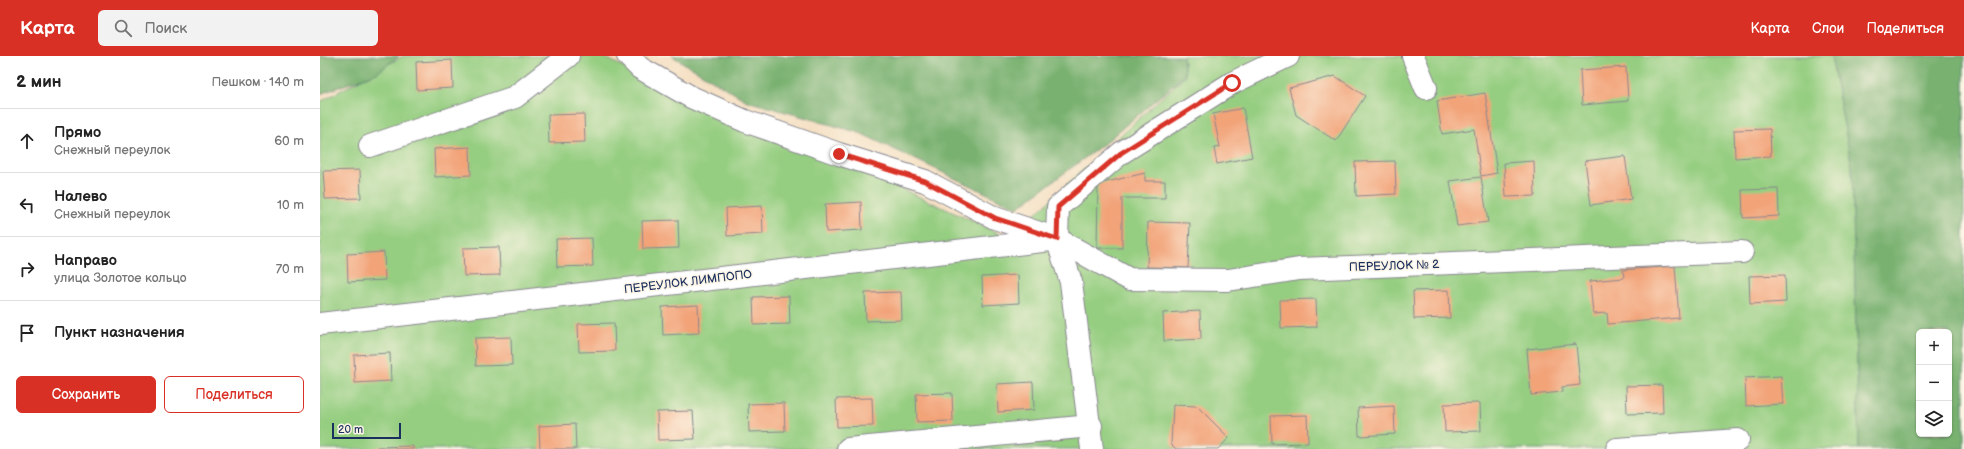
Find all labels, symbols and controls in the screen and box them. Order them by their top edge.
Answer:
search box [98,10,378,46]
text: Карта [20,17,74,40]
icon: search [112,17,134,39]
text: Поиск [144,19,187,38]
text: Карта [1750,20,1790,37]
text: Слои [1812,20,1844,37]
text: Поделиться [1866,20,1944,37]
text: 2 мин [16,72,62,92]
text: Пешком · 140 m [212,74,304,90]
route start [1223,74,1241,92]
text: Прямо [54,123,101,142]
icon: ahead [16,130,38,152]
text: 60 m [274,133,304,149]
text: Снежный переулок [54,142,171,158]
route end [830,145,848,163]
text: Налево [54,187,107,206]
icon: left [16,194,38,216]
text: 10 m [277,197,304,213]
text: Снежный переулок [54,206,171,222]
text: Направо [54,251,117,270]
street label: ПЕРЕУЛОК № 2 [1349,257,1439,275]
icon: right [16,258,38,280]
text: 70 m [276,261,304,277]
street label: ПЕРЕУЛОК ЛИМПОПО [623,267,753,297]
text: улица Золотое кольцо [54,270,187,286]
icon: arrive [16,322,38,344]
text: Пункт назначения [54,323,185,342]
map controls [1916,329,1952,437]
button: + [1916,329,1952,365]
button: − [1916,365,1952,401]
button: Сохранить [16,376,156,413]
button: Поделиться [164,376,304,413]
button: layers [1916,401,1952,437]
scale bar [332,421,401,440]
text: 20 m [338,423,363,436]

